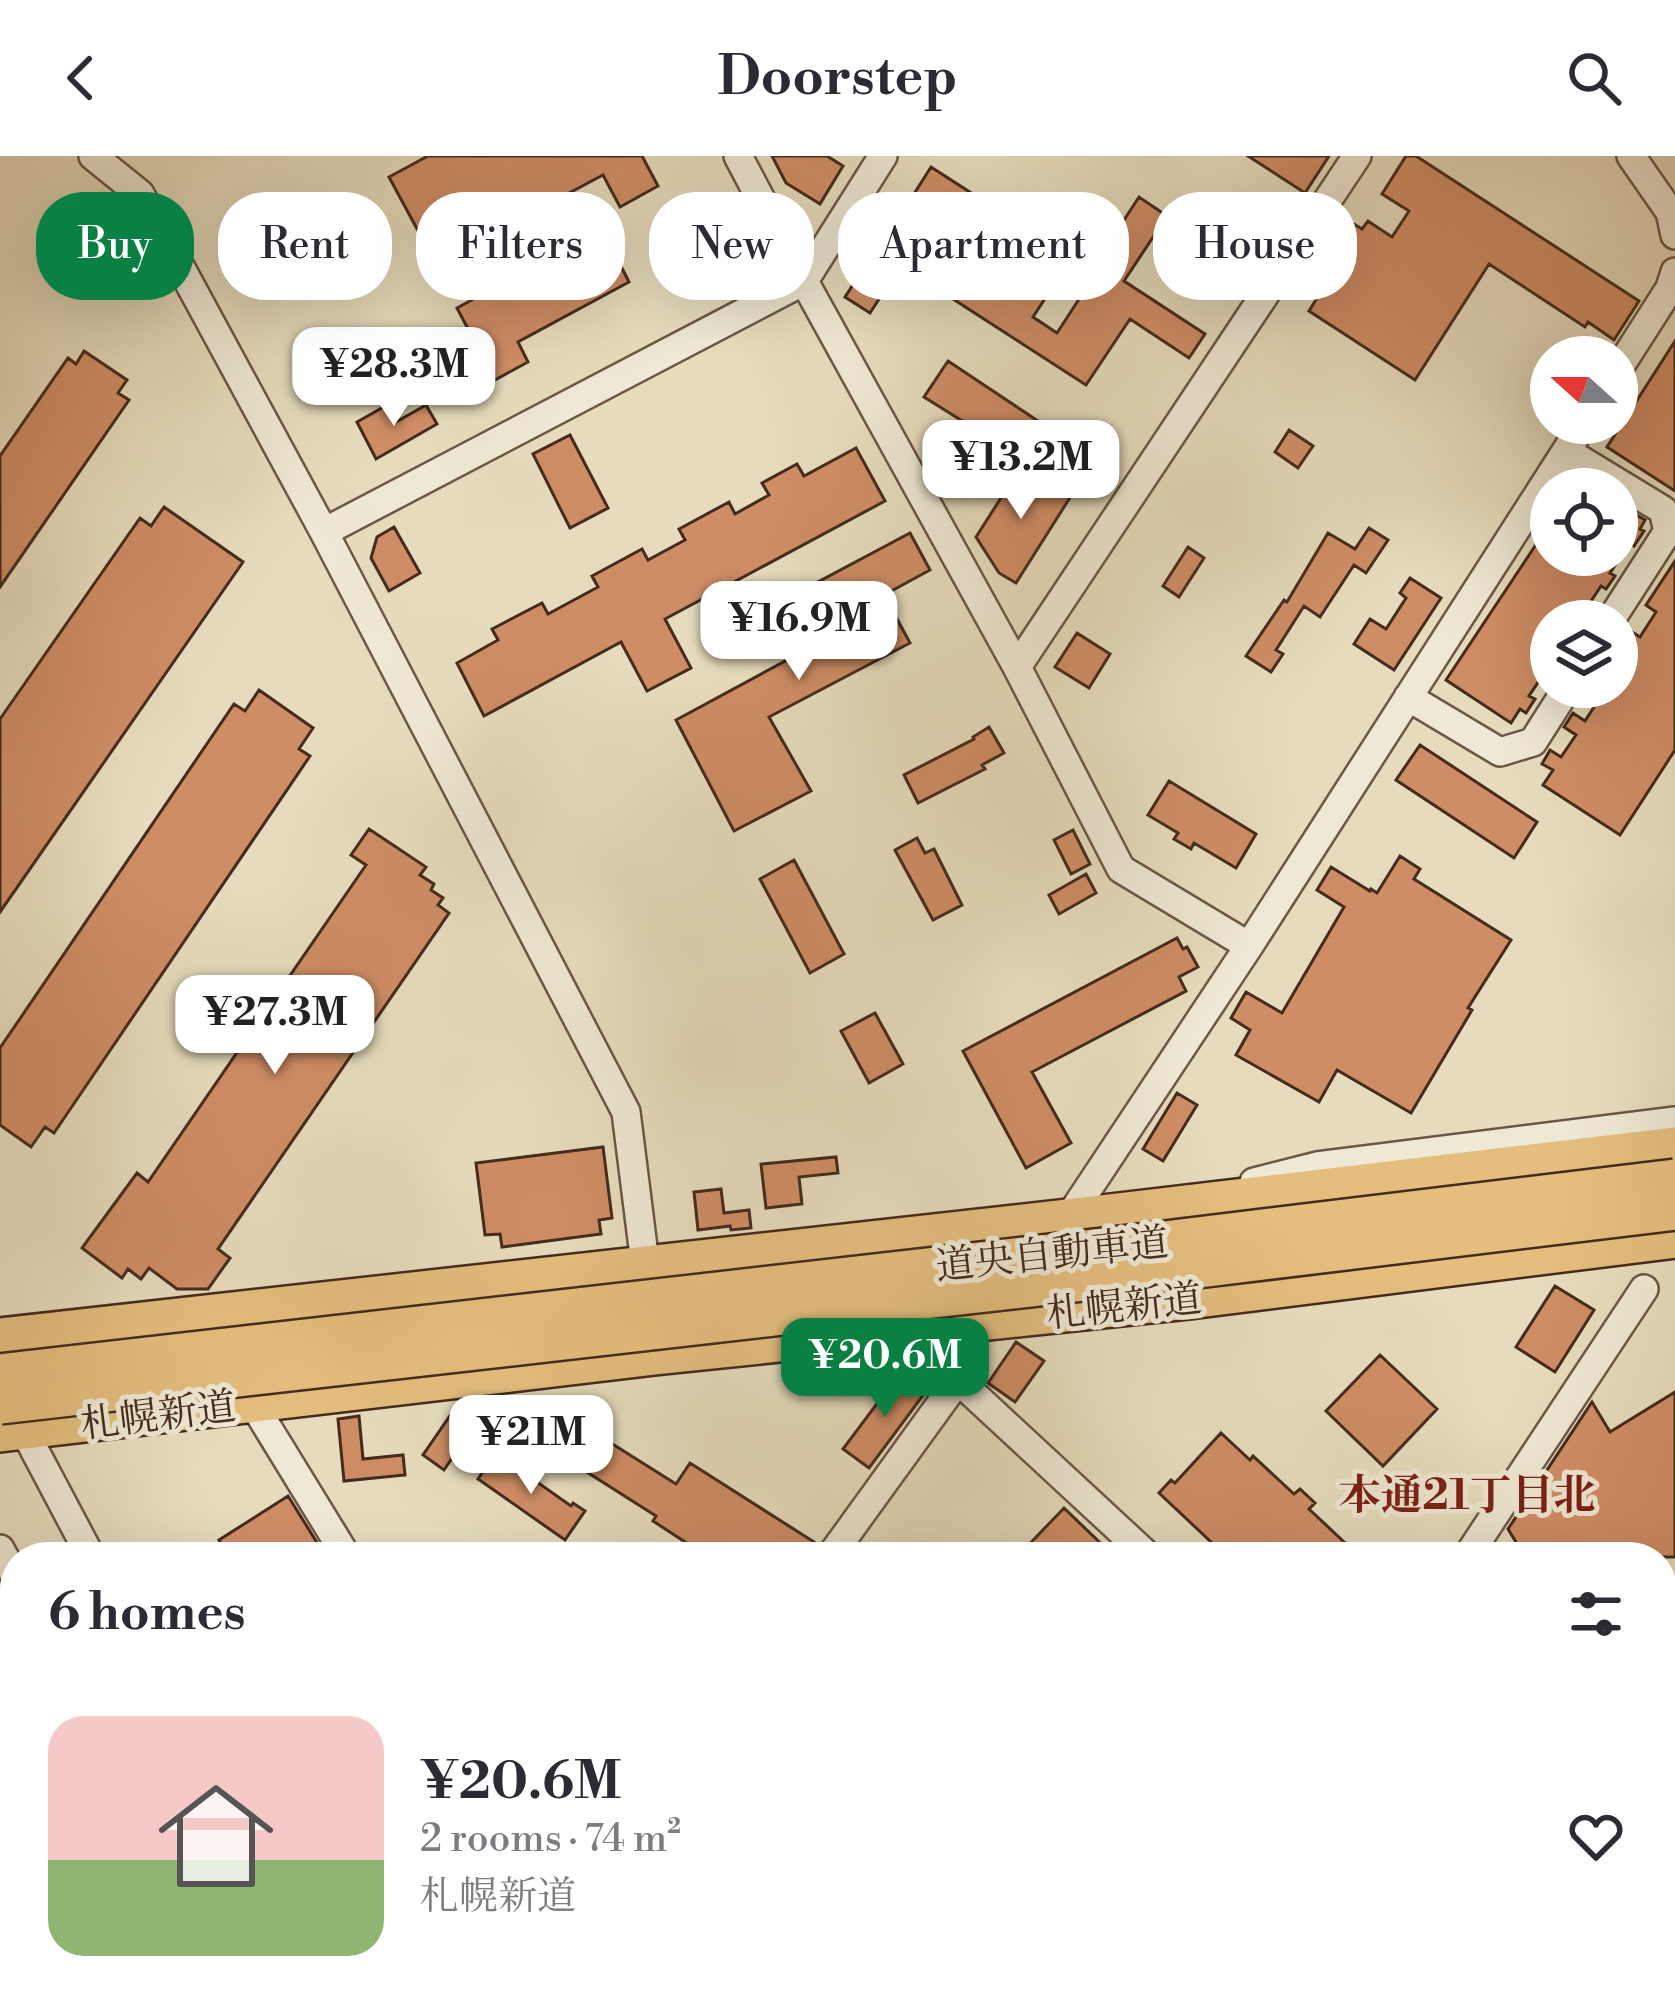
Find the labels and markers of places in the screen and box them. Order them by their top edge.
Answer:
pin: ¥28.3M [296,327,492,429]
pin: ¥13.2M [923,420,1119,522]
pin: ¥16.9M [701,581,897,683]
pin: ¥27.3M [177,975,373,1077]
pin: ¥20.6M [787,1318,983,1420]
pin: ¥21M [460,1395,602,1497]

